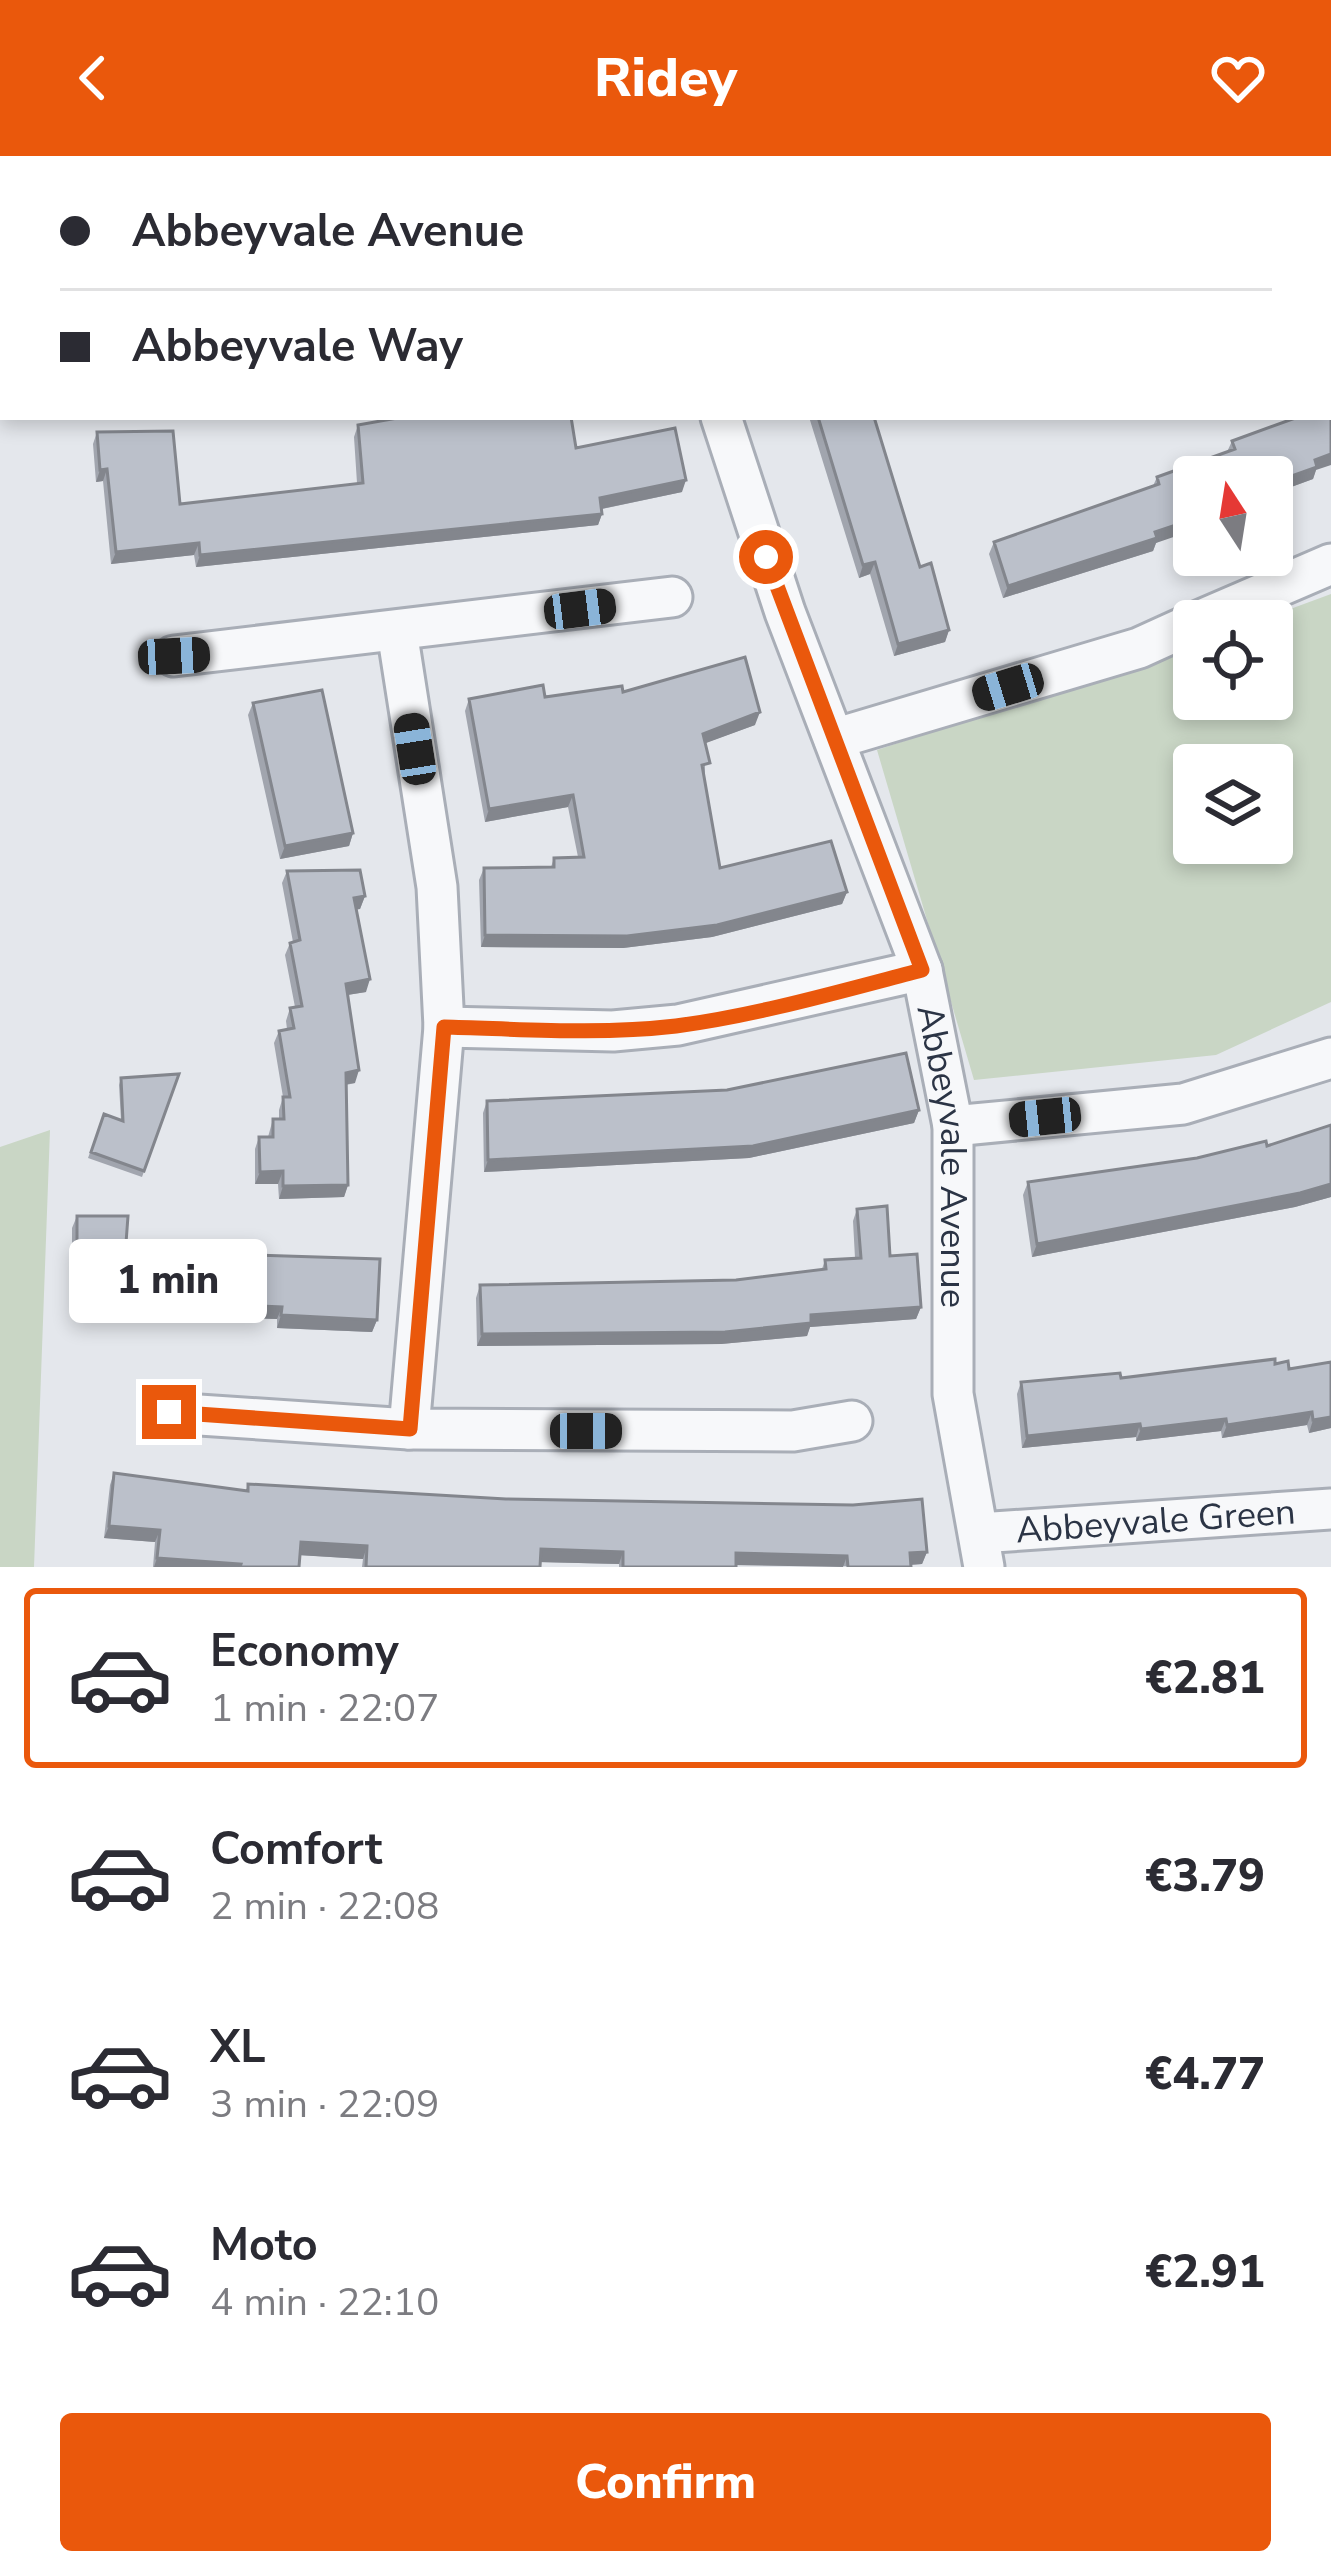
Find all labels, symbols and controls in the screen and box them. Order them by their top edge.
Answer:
text: Ridey [594,41,737,115]
icon: back [60,45,126,111]
icon: heart [1205,45,1271,111]
text: Abbeyvale Avenue [132,201,524,262]
text: Abbeyvale Way [132,316,463,377]
north arrow [1173,456,1293,576]
map controls [1173,456,1293,864]
route start [739,530,793,584]
car [542,587,618,631]
button: locate [1173,600,1293,720]
car [137,636,211,676]
car [968,659,1048,715]
car [392,711,438,787]
button: layers [1173,744,1293,864]
street label: Abbeyvale Avenue [905,1000,978,1308]
car [1007,1095,1083,1139]
callout: 1 min [70,1238,268,1322]
text: 1 min [117,1254,219,1307]
route end [142,1385,196,1439]
car [550,1413,622,1449]
street label: Abbeyvale Green [1014,1487,1297,1555]
text: Economy [210,1621,399,1682]
icon: car [66,1624,174,1732]
text: €2.81 [1145,1648,1265,1709]
text: 1 min · 22:07 [210,1682,439,1735]
text: Comfort [210,1819,382,1880]
icon: car [66,1822,174,1930]
text: €3.79 [1145,1846,1265,1907]
text: 2 min · 22:08 [210,1880,439,1933]
text: XL [210,2017,266,2078]
icon: car [66,2020,174,2128]
text: €4.77 [1145,2044,1265,2105]
text: 3 min · 22:09 [210,2078,439,2131]
text: Moto [210,2215,318,2276]
icon: car [66,2218,174,2326]
text: €2.91 [1145,2242,1265,2303]
text: 4 min · 22:10 [210,2276,439,2329]
button: Confirm [60,2413,1271,2551]

